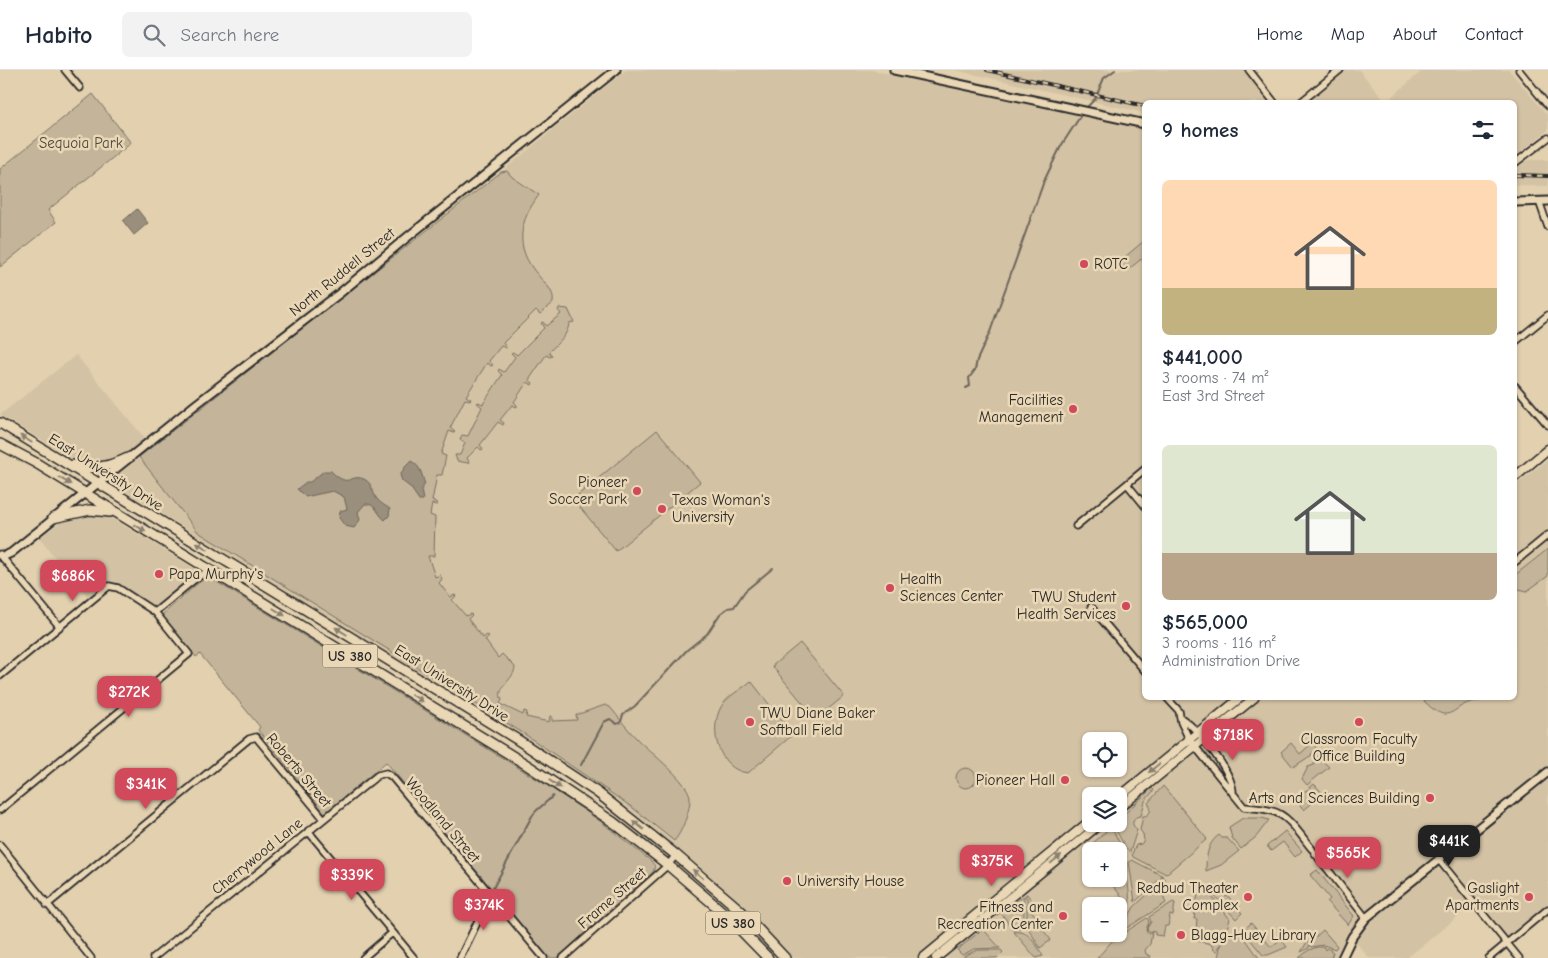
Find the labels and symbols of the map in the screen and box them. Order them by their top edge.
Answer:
park label: Sequoia Park [39,134,124,152]
street label: North Ruddell Street [286,224,399,320]
place label: ROTC [1094,255,1128,273]
marker: ROTC [1078,258,1090,270]
place label: Facilities Management [979,391,1064,426]
marker: Facilities Management [1067,403,1079,415]
street label: East University Drive [45,429,167,515]
one-way arrow [19,434,32,444]
place label: Pioneer Soccer Park [549,473,628,508]
one-way arrow [59,477,72,486]
marker: Pioneer Soccer Park [631,485,643,497]
place label: Texas Woman's University [672,491,770,526]
marker: Texas Woman's University [656,503,668,515]
one-way arrow [133,523,147,532]
one-way arrow [196,542,209,551]
pin: $686K [38,560,108,602]
place label: Papa Murphy's [169,565,263,583]
marker: Papa Murphy's [153,568,165,580]
place label: Health Sciences Center [900,570,1003,605]
marker: Health Sciences Center [884,582,896,594]
place label: TWU Student Health Services [1017,588,1117,623]
marker: TWU Student Health Services [1120,600,1132,612]
one-way arrow [272,607,285,617]
one-way arrow [334,626,347,635]
street label: East University Drive [391,640,513,726]
road number: US 380 [322,644,378,668]
pin: $272K [94,676,164,718]
one-way arrow [410,693,424,702]
place label: TWU Diane Baker Softball Field [760,704,875,739]
marker: TWU Diane Baker Softball Field [744,716,756,728]
marker: Classroom Faculty Office Building [1353,716,1365,728]
pin: $718K [1198,718,1268,761]
street label: Roberts Street [263,729,336,811]
place label: Classroom Faculty Office Building [1301,730,1417,765]
one-way arrow [1148,762,1160,773]
pin: $341K [111,768,181,810]
place label: Pioneer Hall [976,771,1055,789]
street label: Woodland Street [402,774,484,867]
marker: Pioneer Hall [1059,774,1071,786]
one-way arrow [548,779,562,788]
place label: Arts and Sciences Building [1249,789,1420,807]
marker: Arts and Sciences Building [1424,792,1436,804]
street label: Cherrywood Lane [208,814,306,898]
one-way arrow [632,819,645,830]
pin: $441K [1414,824,1484,867]
pin: $565K [1313,836,1383,879]
pin: $375K [957,844,1027,887]
one-way arrow [1050,854,1063,865]
pin: $339K [317,858,387,901]
street label: Frame Street [574,863,650,933]
one-way arrow [692,868,705,879]
place label: University House [797,872,905,890]
marker: University House [781,875,793,887]
place label: Redbud Theater Complex [1137,879,1239,914]
place label: Gaslight Apartments [1446,879,1520,914]
pin: $374K [449,888,519,931]
marker: Redbud Theater Complex [1242,891,1254,903]
marker: Gaslight Apartments [1523,891,1535,903]
place label: Fitness and Recreation Center [937,898,1053,933]
marker: Fitness and Recreation Center [1057,910,1069,922]
road number: US 380 [706,911,760,934]
place label: Blagg-Huey Library [1191,926,1316,944]
marker: Blagg-Huey Library [1175,929,1187,941]

